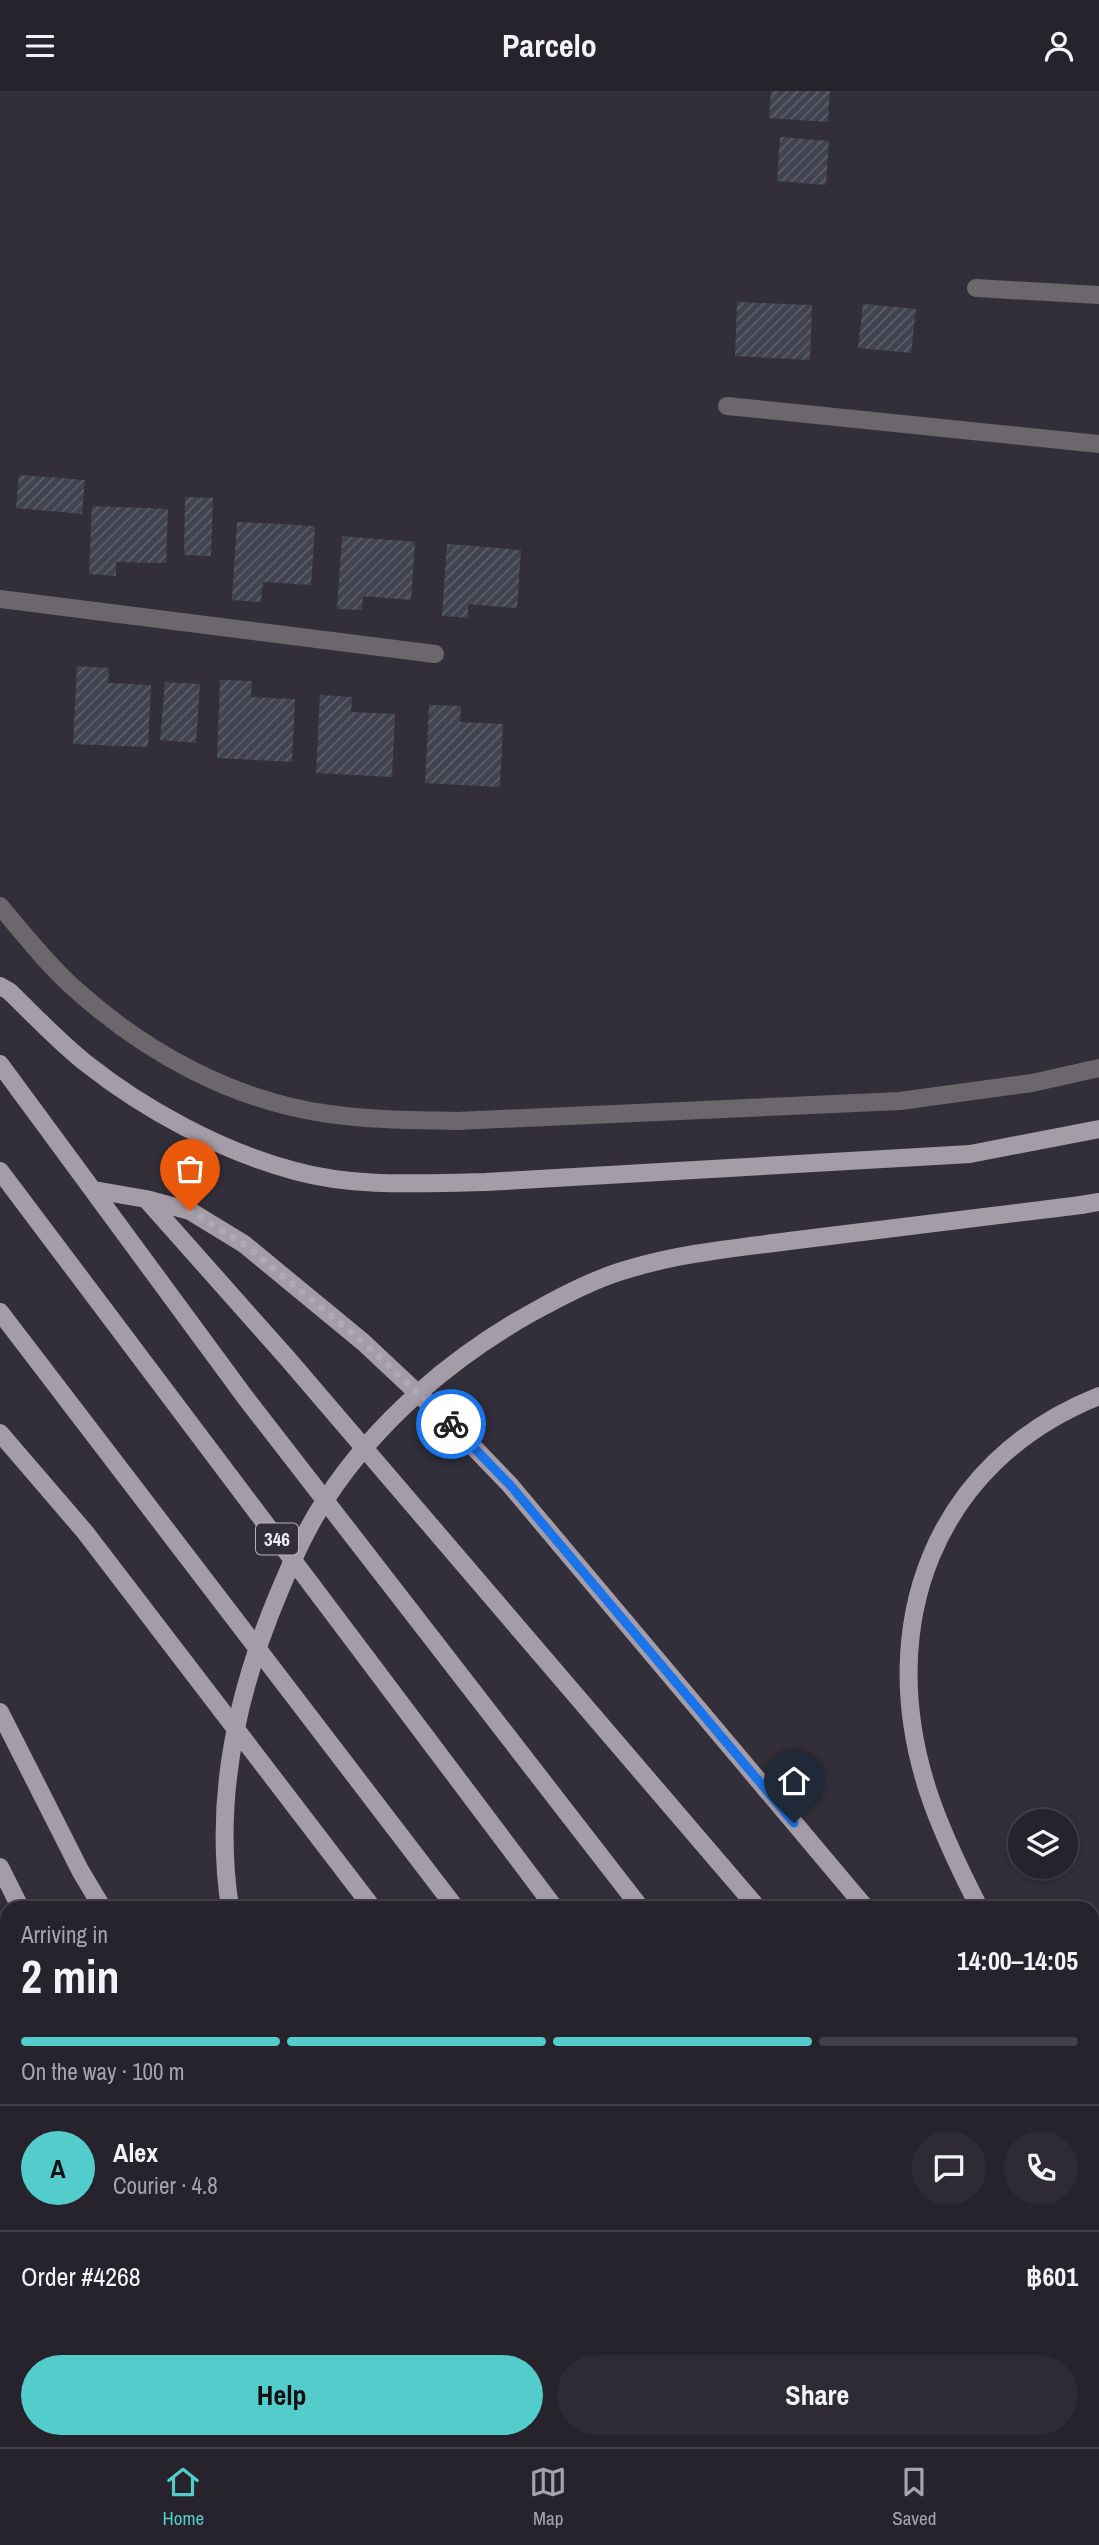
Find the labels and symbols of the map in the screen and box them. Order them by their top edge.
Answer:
pin [160,1139,220,1211]
courier [416,1389,486,1459]
road number: 346 [256,1523,298,1555]
pin [764,1751,824,1823]

